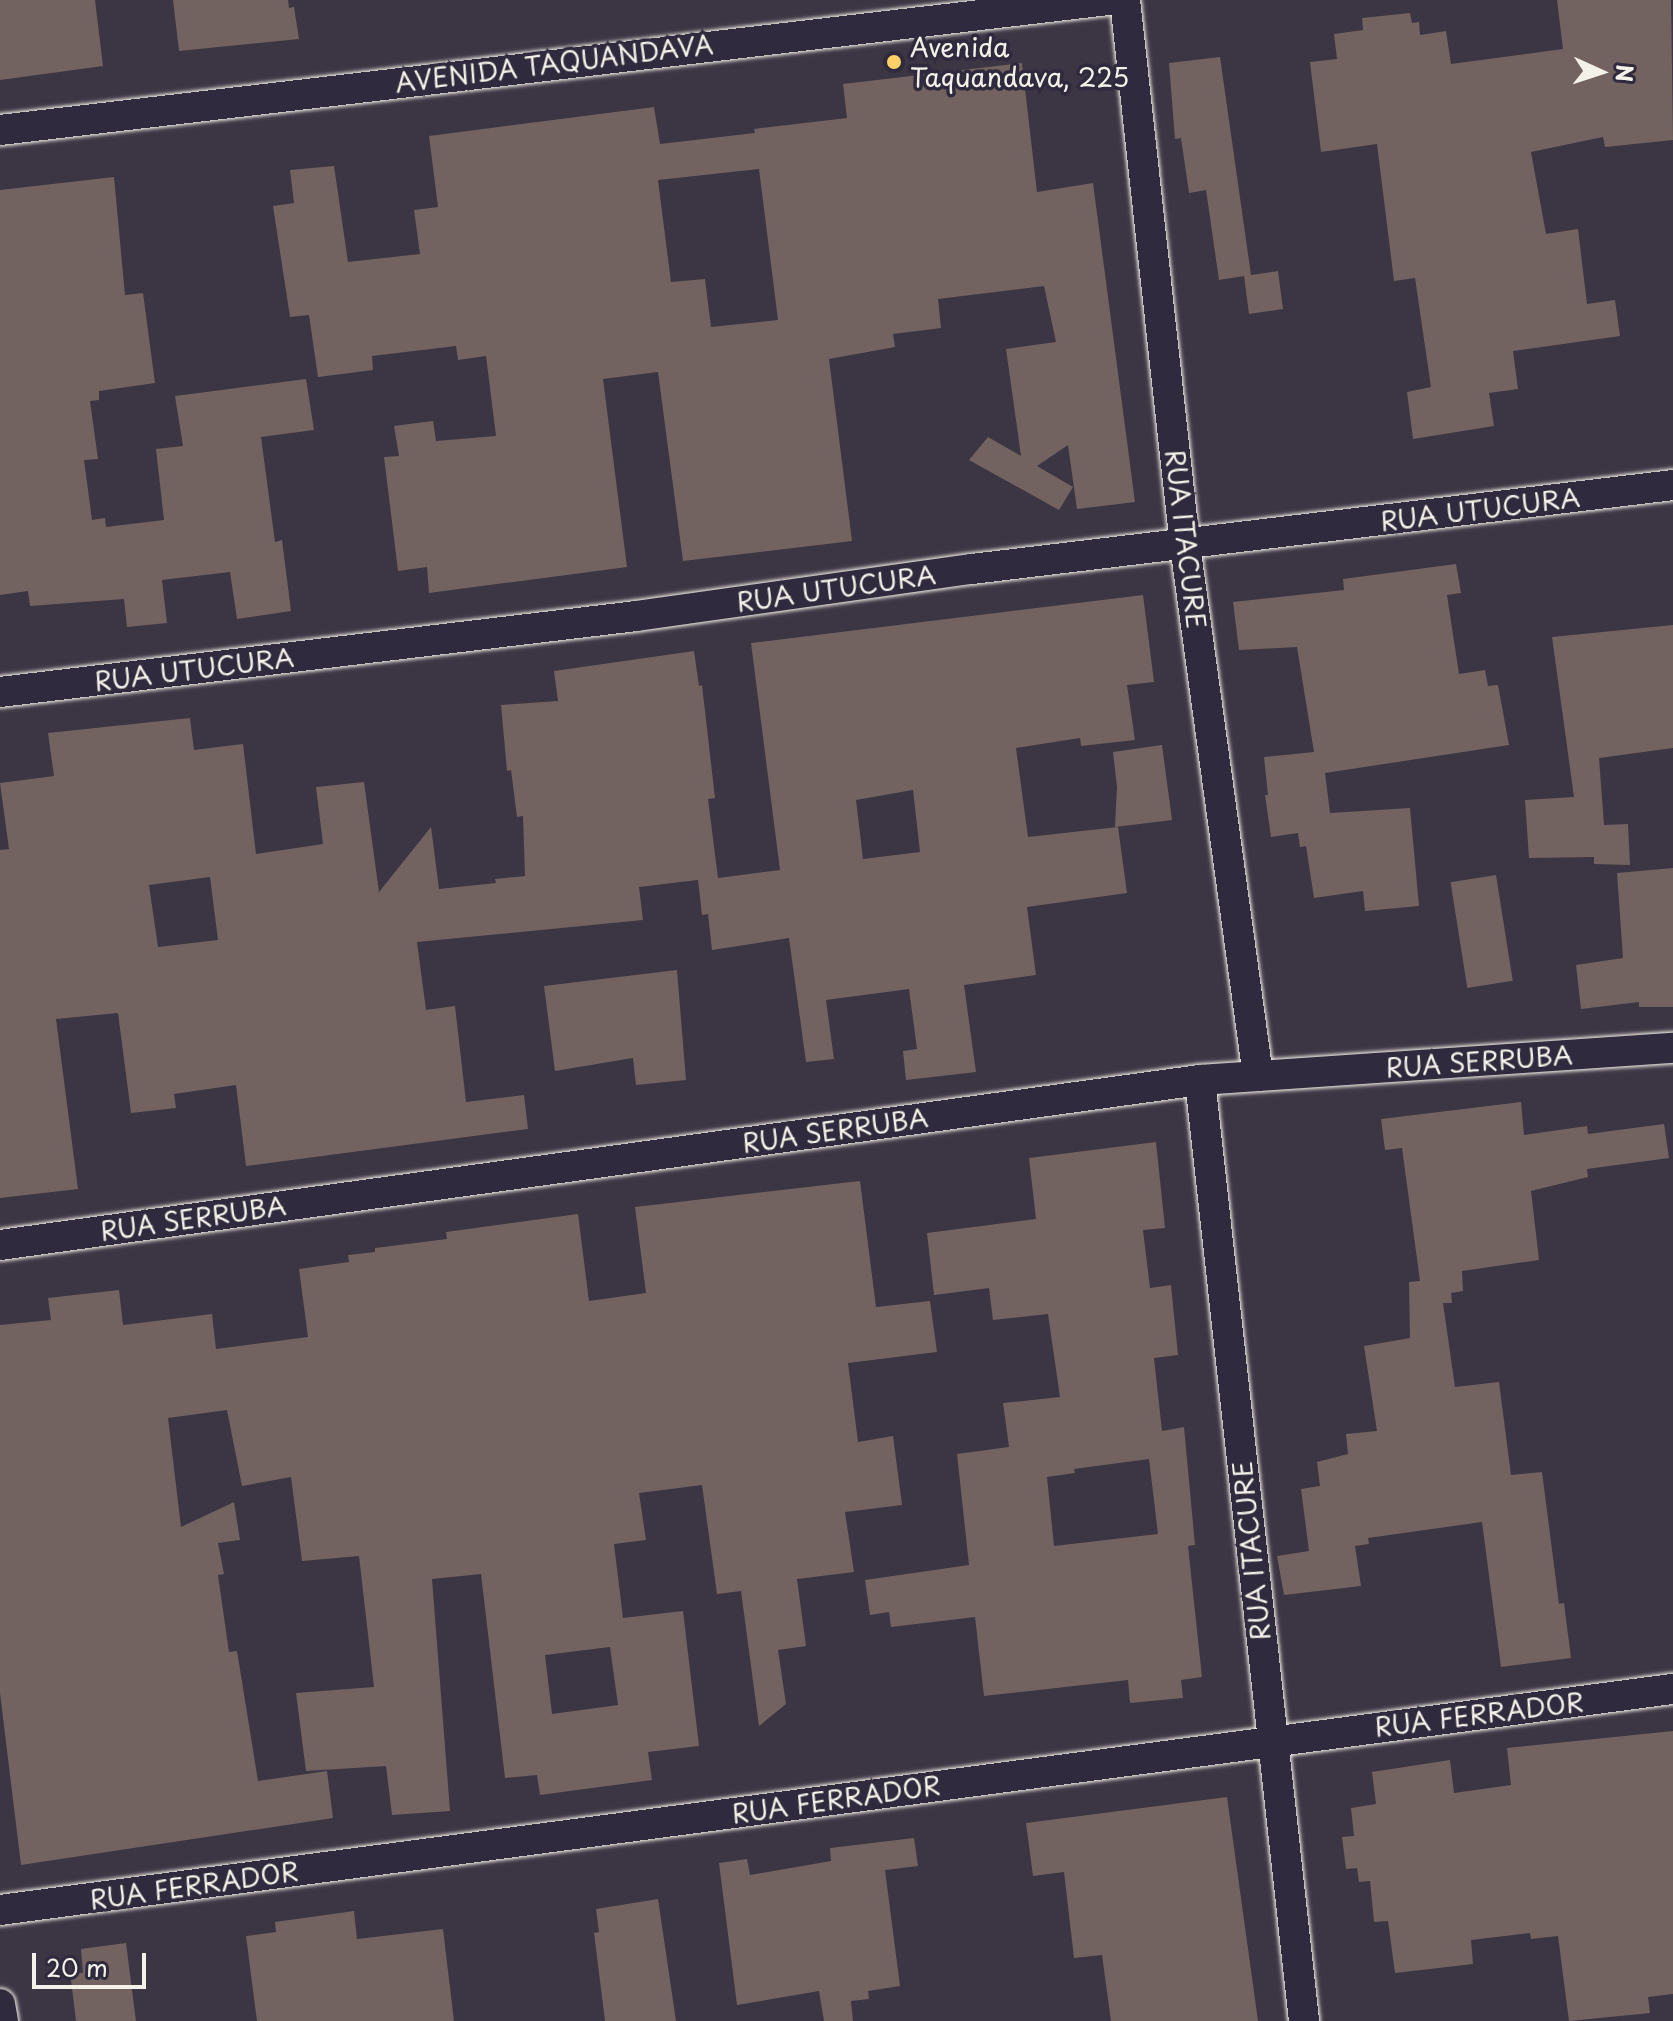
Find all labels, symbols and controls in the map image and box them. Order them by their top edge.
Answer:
street label: AVENIDA TAQUANDAVA [394,28,714,98]
place label: Avenida Taquandava, 225 [910,31,1130,92]
north arrow [1561,32,1641,112]
marker: Avenida Taquandava, 225 [885,53,903,71]
text: N [1609,64,1642,83]
street label: RUA ITACURE [1159,447,1213,631]
street label: RUA UTUCURA [1378,481,1582,537]
street label: RUA UTUCURA [734,559,938,617]
street label: RUA UTUCURA [92,641,296,697]
street label: RUA SERRUBA [1383,1039,1575,1083]
street label: RUA SERRUBA [739,1101,931,1159]
street label: RUA SERRUBA [97,1189,289,1247]
street label: RUA ITACURE [1226,1459,1276,1643]
street label: RUA FERRADOR [1372,1686,1586,1742]
street label: RUA FERRADOR [729,1769,943,1829]
street label: RUA FERRADOR [87,1855,301,1915]
scale bar [36,1937,150,1987]
text: 20 m [46,1949,108,1985]

